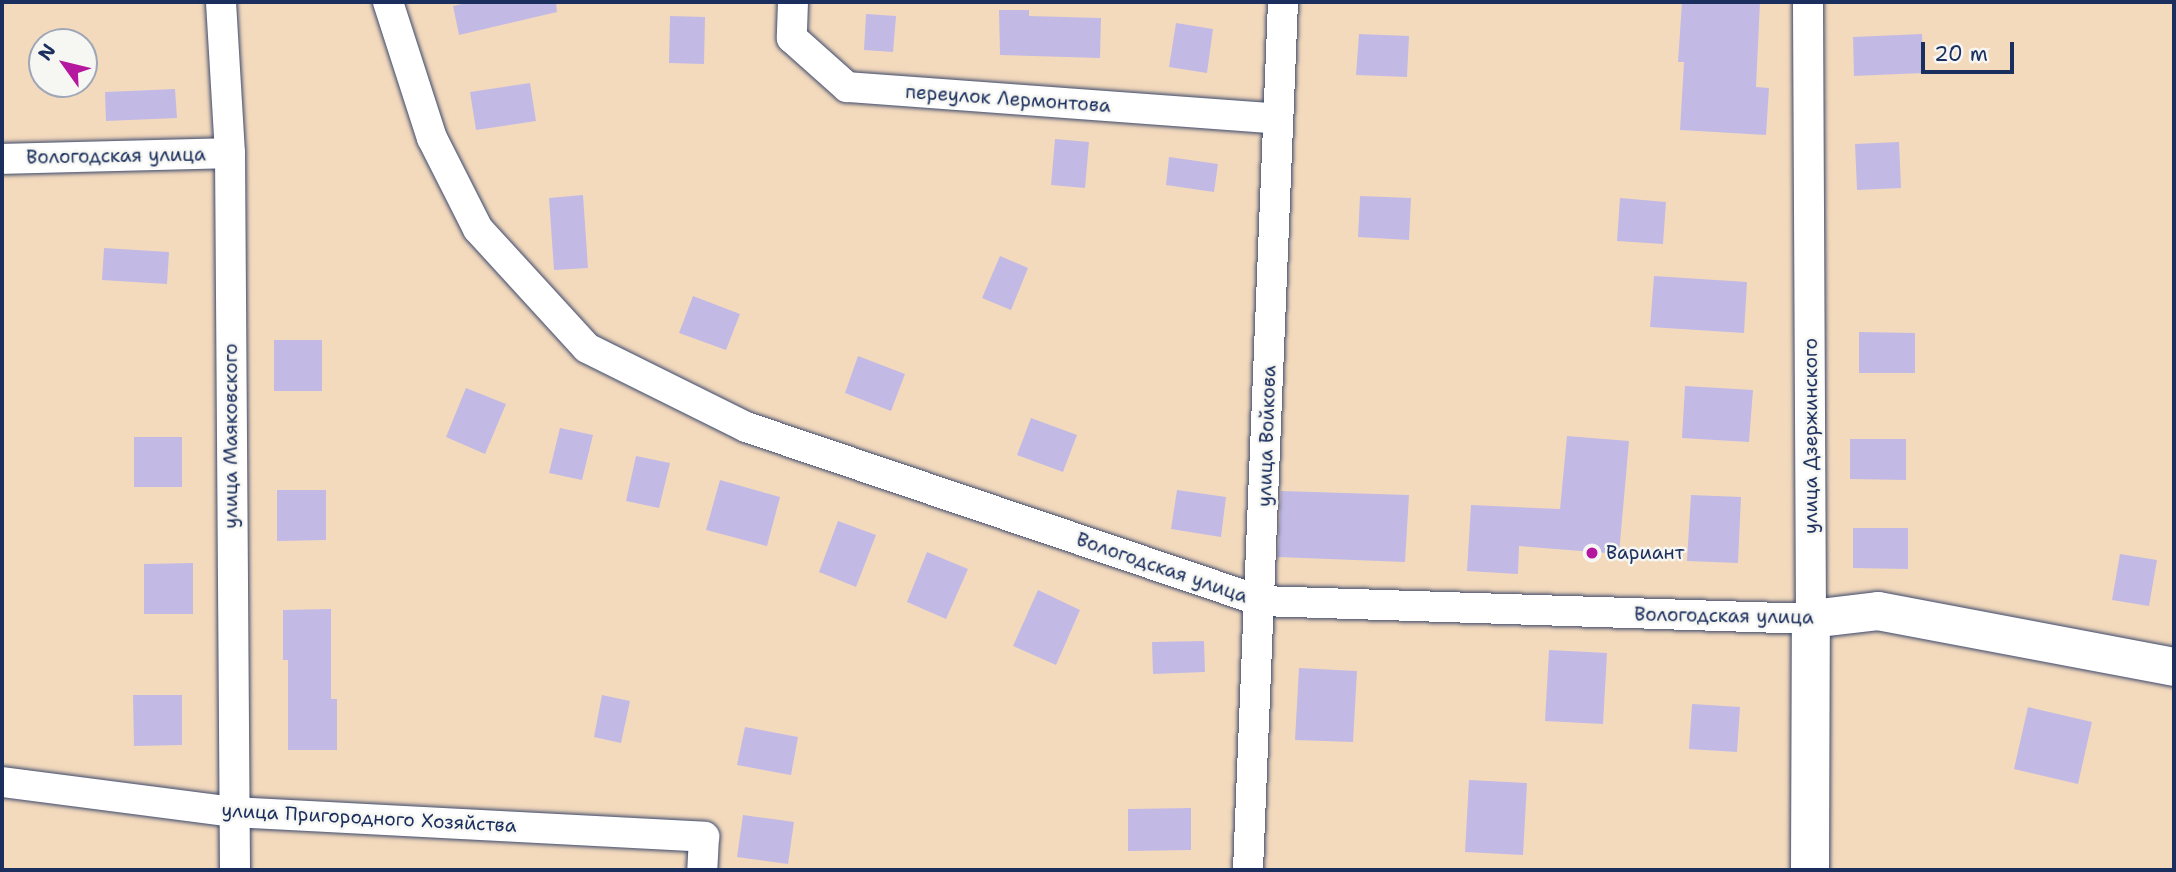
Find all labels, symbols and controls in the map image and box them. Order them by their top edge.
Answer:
north arrow [28,28,98,98]
scale bar [1924,28,2017,72]
text: N [32,39,61,65]
text: 20 m [1934,40,1988,68]
street label: переулок Лермонтова [905,80,1111,118]
street label: Вологодская улица [26,143,206,169]
street label: улица Дзержинского [1800,338,1822,534]
street label: улица Маяковского [220,343,242,529]
street label: улица Войкова [1253,365,1281,507]
street label: Вологодская улица [1073,528,1251,608]
place label: Вариант [1606,542,1684,564]
marker: Вариант [1584,545,1600,561]
street label: Вологодская улица [1634,603,1814,629]
street label: улица Пригородного Хозяйства [221,799,517,837]

